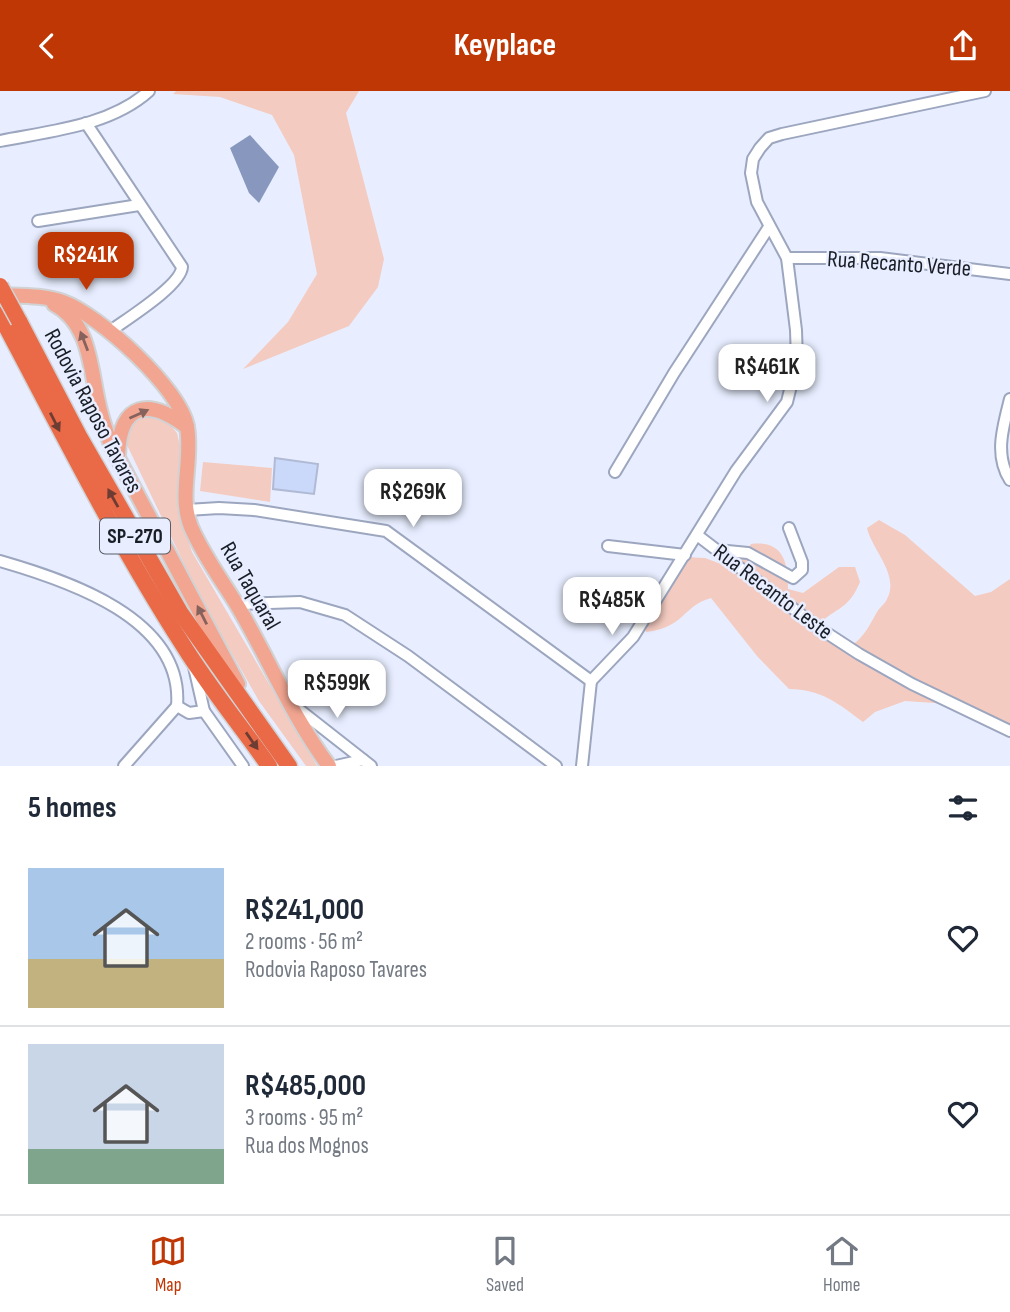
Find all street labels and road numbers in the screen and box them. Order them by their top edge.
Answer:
street label: Rua Recanto Verde [826,245,972,283]
street label: Rodovia Raposo Tavares [38,324,148,498]
road number: SP-270 [100,519,170,553]
street label: Rua Taquaral [214,537,286,635]
street label: Rua Recanto Leste [708,538,838,646]

